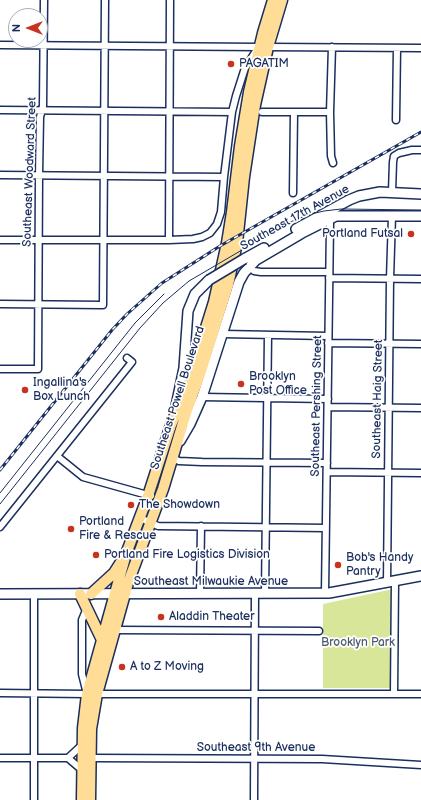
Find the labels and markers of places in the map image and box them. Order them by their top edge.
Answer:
place label: PAGATIM [239,57,289,71]
marker: PAGATIM [226,59,236,69]
place label: Portland Futsal [322,227,403,241]
marker: Portland Futsal [406,229,416,239]
place label: Brooklyn Post Office [249,370,307,398]
place label: Ingallina's Box Lunch [33,376,90,404]
marker: Brooklyn Post Office [236,379,246,389]
marker: Ingallina's Box Lunch [20,385,30,395]
place label: The Showdown [139,498,220,512]
marker: The Showdown [126,500,136,510]
place label: Portland Fire & Rescue [79,515,156,543]
marker: Portland Fire & Rescue [66,524,76,534]
place label: Portland Fire Logistics Division [104,548,270,562]
marker: Portland Fire Logistics Division [91,550,101,560]
place label: Bob's Handy Pantry [346,551,413,579]
marker: Bob's Handy Pantry [333,560,343,570]
place label: Aladdin Theater [169,610,254,624]
marker: Aladdin Theater [156,612,166,622]
place label: A to Z Moving [130,660,204,674]
marker: A to Z Moving [117,662,127,672]

